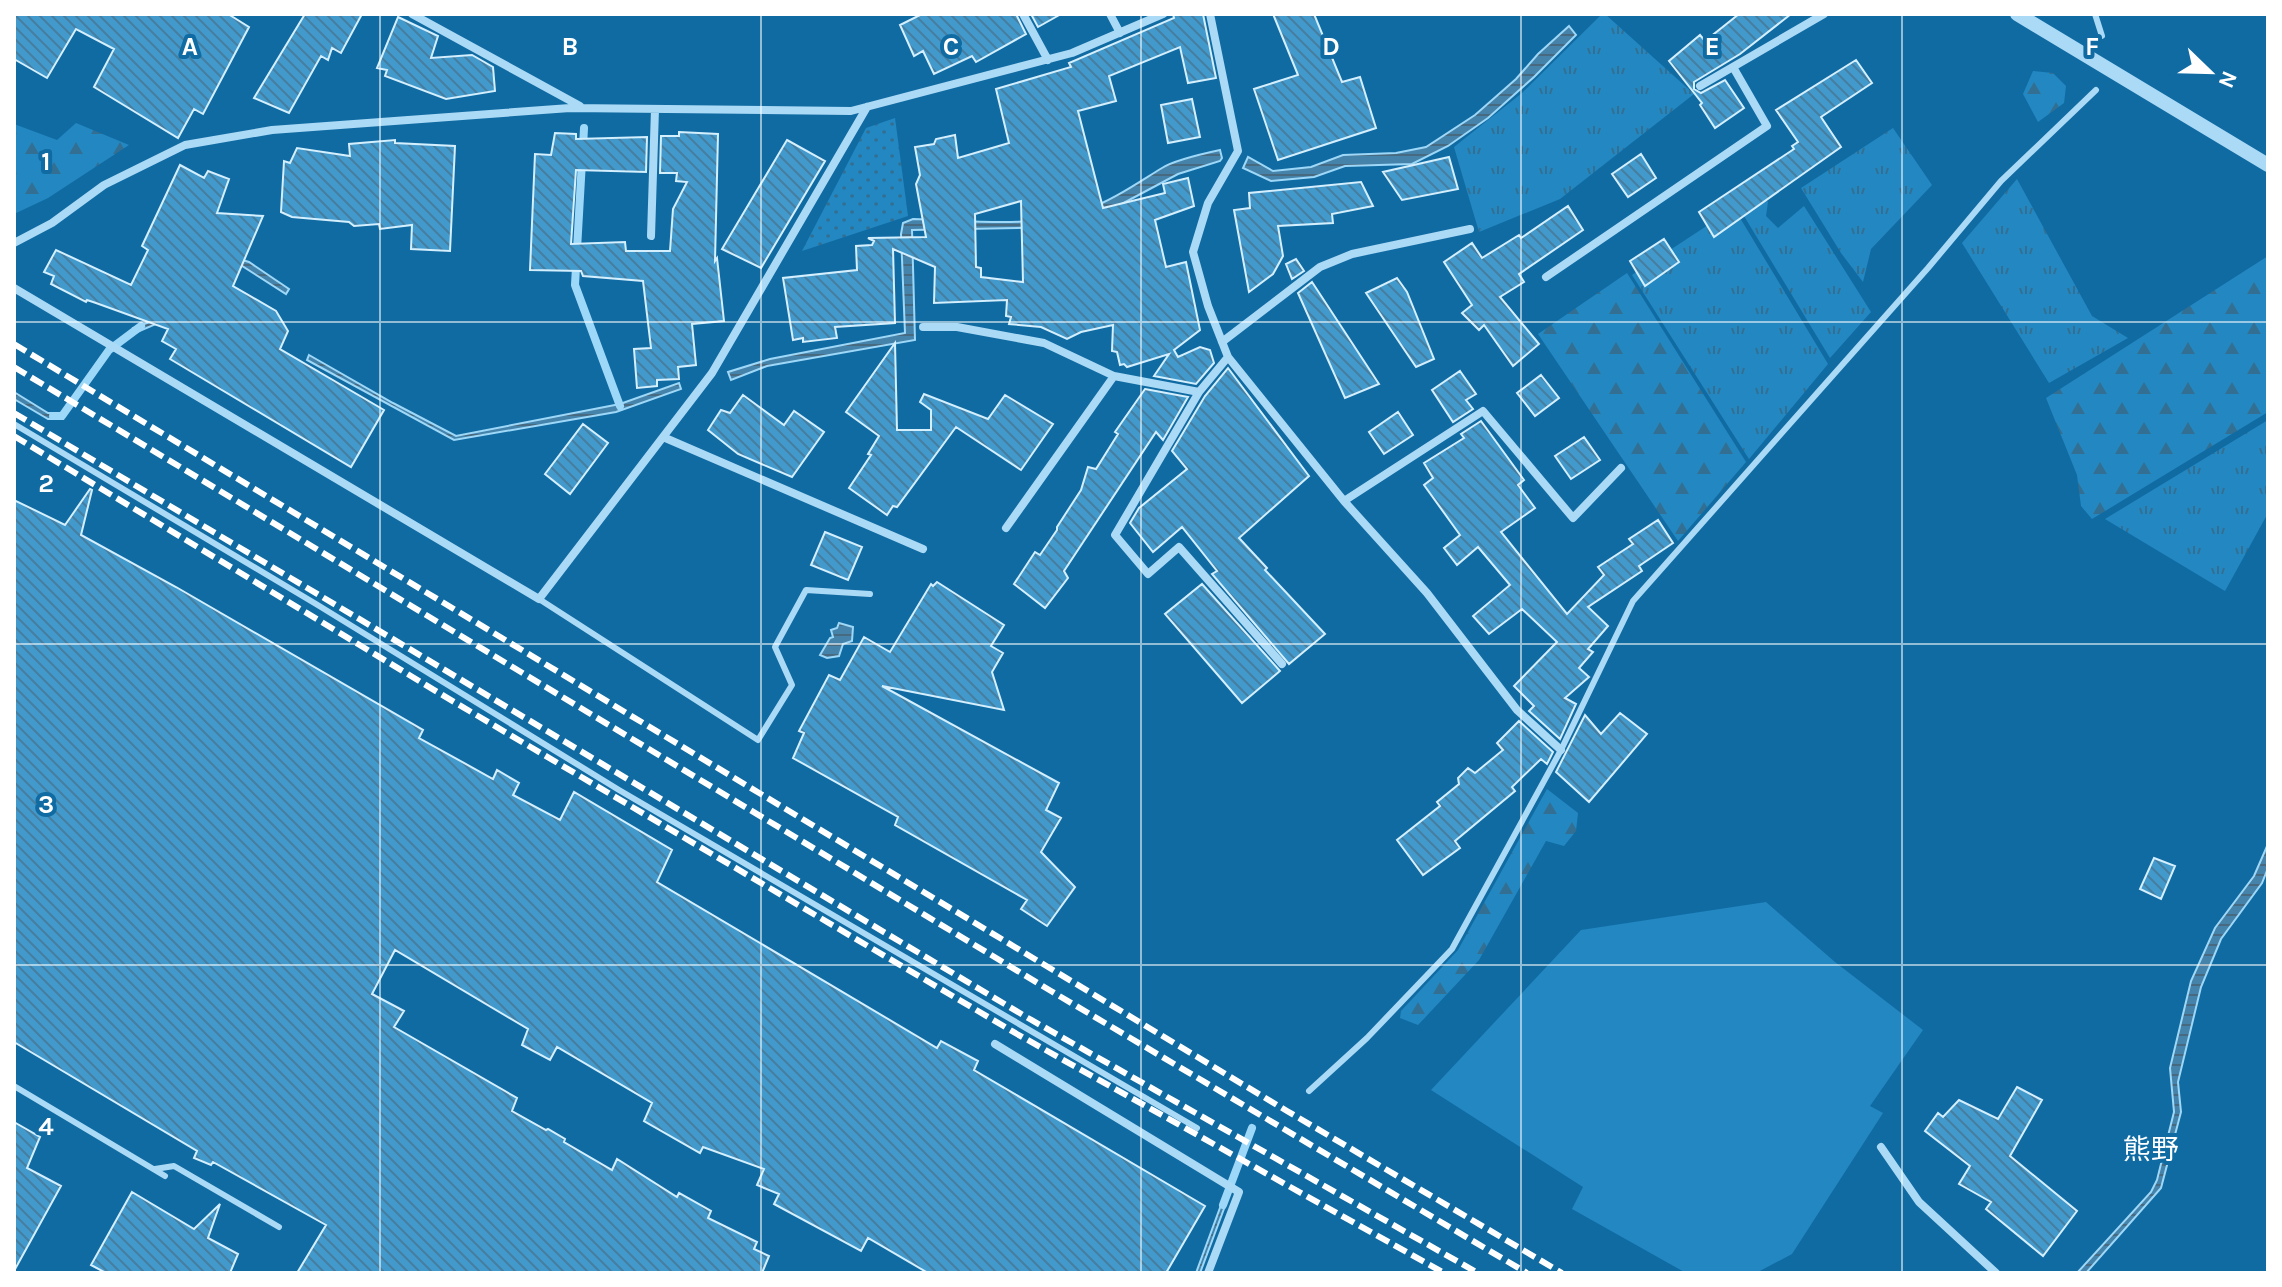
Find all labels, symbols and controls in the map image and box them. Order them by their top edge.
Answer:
text: A [182,31,198,62]
text: B [562,31,578,62]
text: C [943,31,959,62]
text: D [1322,31,1340,62]
text: E [1704,31,1720,62]
text: F [2085,31,2099,62]
north arrow [2170,32,2250,112]
text: N [2212,67,2243,92]
text: 1 [41,146,51,177]
text: 2 [38,468,54,499]
text: 3 [38,789,54,820]
text: 4 [38,1111,54,1142]
district label: 熊野 [2123,1133,2179,1166]

